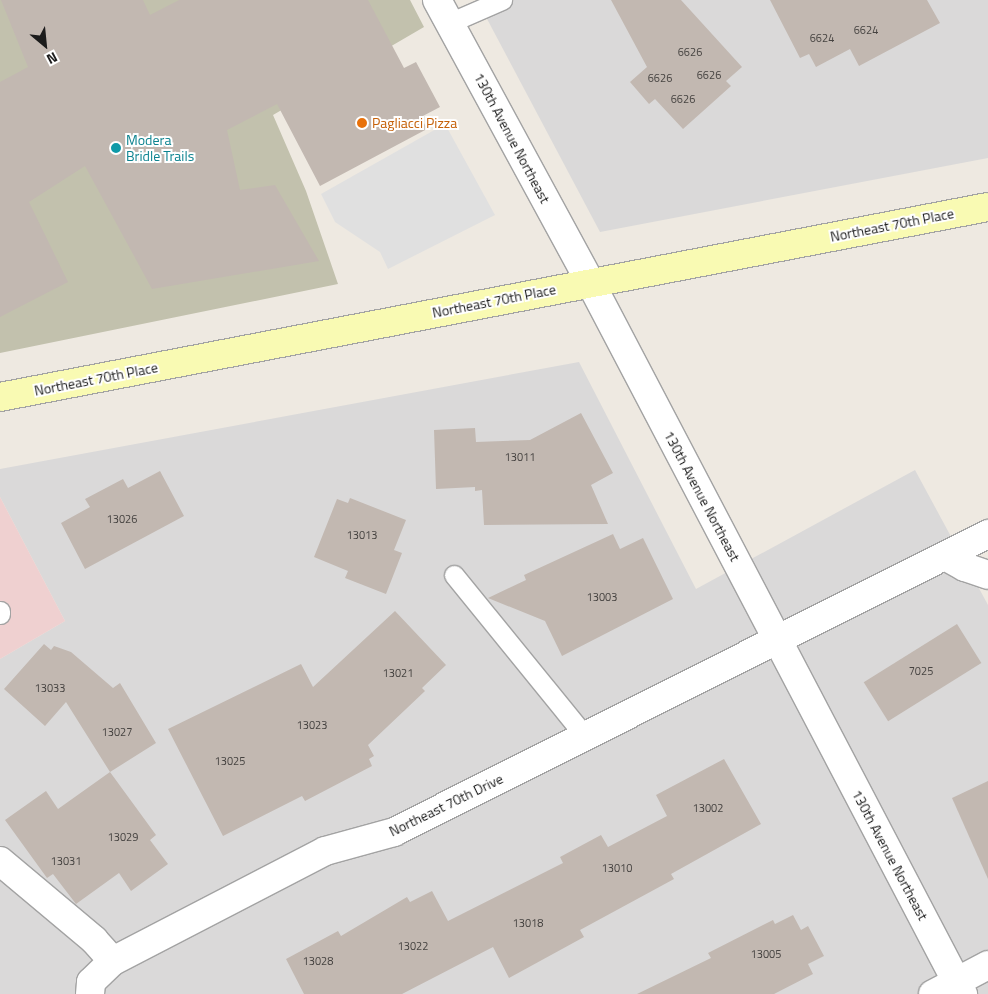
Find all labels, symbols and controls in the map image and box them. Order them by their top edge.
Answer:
north arrow [20,20,70,70]
house number: 6624 [854,23,878,37]
house number: 6624 [810,31,834,45]
house number: 6626 [678,45,702,59]
text: N [43,47,61,70]
house number: 6626 [697,68,721,82]
street label: 130th Avenue Northeast [470,70,554,206]
house number: 6626 [648,71,672,85]
house number: 6626 [671,92,695,106]
place label: Pagliacci Pizza [372,115,457,131]
marker: Pagliacci Pizza [356,117,368,129]
place label: Modera Bridle Trails [126,132,194,164]
marker: Modera Bridle Trails [110,142,122,154]
street label: Northeast 70th Place [829,205,955,245]
street label: Northeast 70th Place [431,281,557,321]
street label: Northeast 70th Place [33,359,159,399]
street label: 130th Avenue Northeast [660,428,744,564]
house number: 13011 [505,450,535,464]
house number: 13026 [107,512,137,526]
house number: 13013 [347,528,377,542]
house number: 13003 [587,590,617,604]
house number: 7025 [909,664,933,678]
house number: 13021 [383,666,413,680]
house number: 13033 [35,681,65,695]
house number: 13023 [297,718,327,732]
house number: 13027 [102,725,132,739]
house number: 13025 [215,754,245,768]
street label: Northeast 70th Drive [386,770,506,840]
street label: 130th Avenue Northeast [848,787,932,923]
house number: 13002 [693,801,723,815]
house number: 13029 [108,830,138,844]
house number: 13031 [51,854,81,868]
house number: 13010 [602,861,632,875]
house number: 13018 [513,916,543,930]
house number: 13022 [398,939,428,953]
house number: 13005 [751,947,781,961]
house number: 13028 [303,954,333,968]

